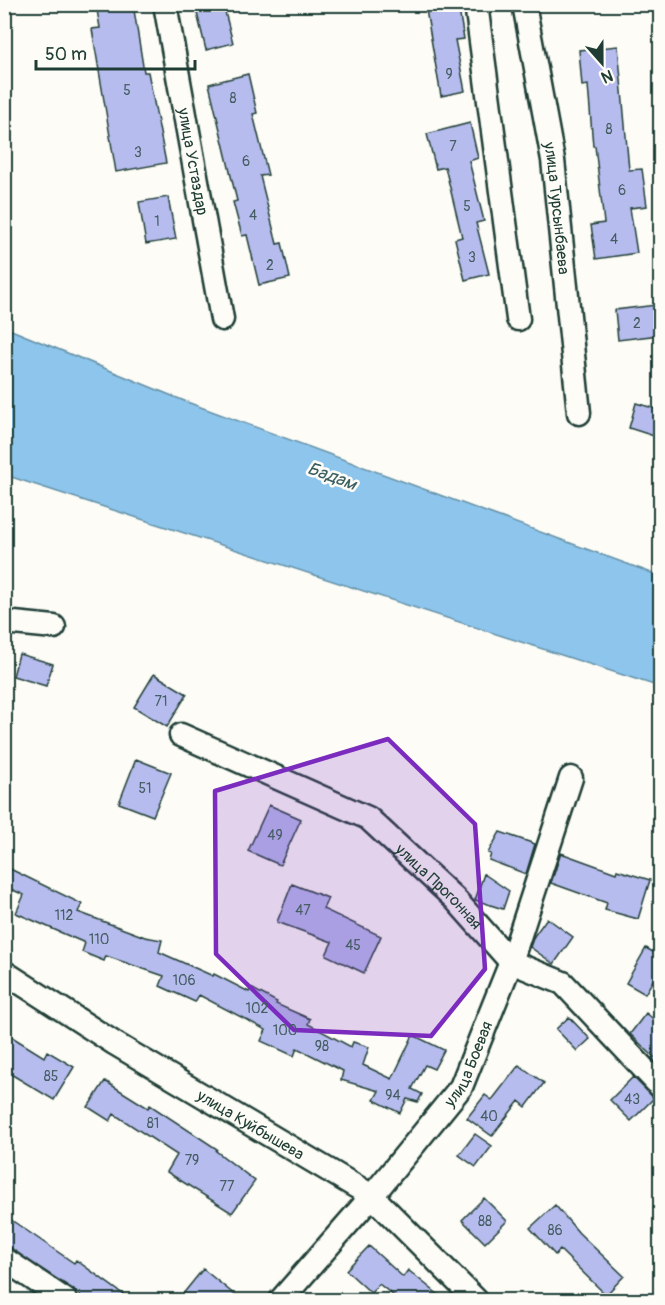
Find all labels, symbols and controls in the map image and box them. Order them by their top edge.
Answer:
scale bar [36,33,195,71]
north arrow [572,33,632,93]
text: 50 m [45,43,87,66]
text: N [598,65,616,87]
house number: 9 [445,66,453,83]
house number: 5 [123,82,131,99]
house number: 8 [229,90,237,107]
street label: улица Устаздар [173,105,212,217]
house number: 8 [605,121,613,138]
house number: 7 [449,138,457,155]
street label: улица Турсынбаева [539,140,574,275]
house number: 3 [134,144,142,161]
house number: 6 [242,153,250,170]
house number: 6 [618,182,626,199]
house number: 5 [463,198,471,215]
house number: 4 [249,207,257,224]
house number: 1 [154,213,160,230]
house number: 4 [610,231,618,248]
house number: 3 [468,249,476,266]
house number: 2 [266,257,274,274]
house number: 2 [633,315,641,332]
water label: Бадам [304,457,360,496]
house number: 71 [155,693,167,710]
house number: 51 [138,780,152,797]
house number: 49 [267,827,283,844]
street label: улица Прогонная [390,839,486,934]
house number: 47 [295,902,311,919]
house number: 112 [55,907,74,924]
house number: 110 [89,931,109,948]
house number: 45 [345,937,361,954]
house number: 106 [172,972,196,989]
house number: 102 [246,1000,269,1017]
street label: улица Боевая [439,1018,497,1112]
house number: 100 [273,1022,297,1039]
house number: 98 [315,1038,329,1055]
house number: 85 [44,1068,58,1085]
street label: улица Куйбышева [192,1085,308,1164]
house number: 94 [385,1087,401,1104]
house number: 43 [624,1091,640,1108]
house number: 40 [480,1108,498,1125]
house number: 81 [147,1115,159,1132]
house number: 79 [185,1152,199,1169]
house number: 77 [220,1178,235,1195]
house number: 88 [478,1213,492,1230]
house number: 86 [547,1222,563,1239]

